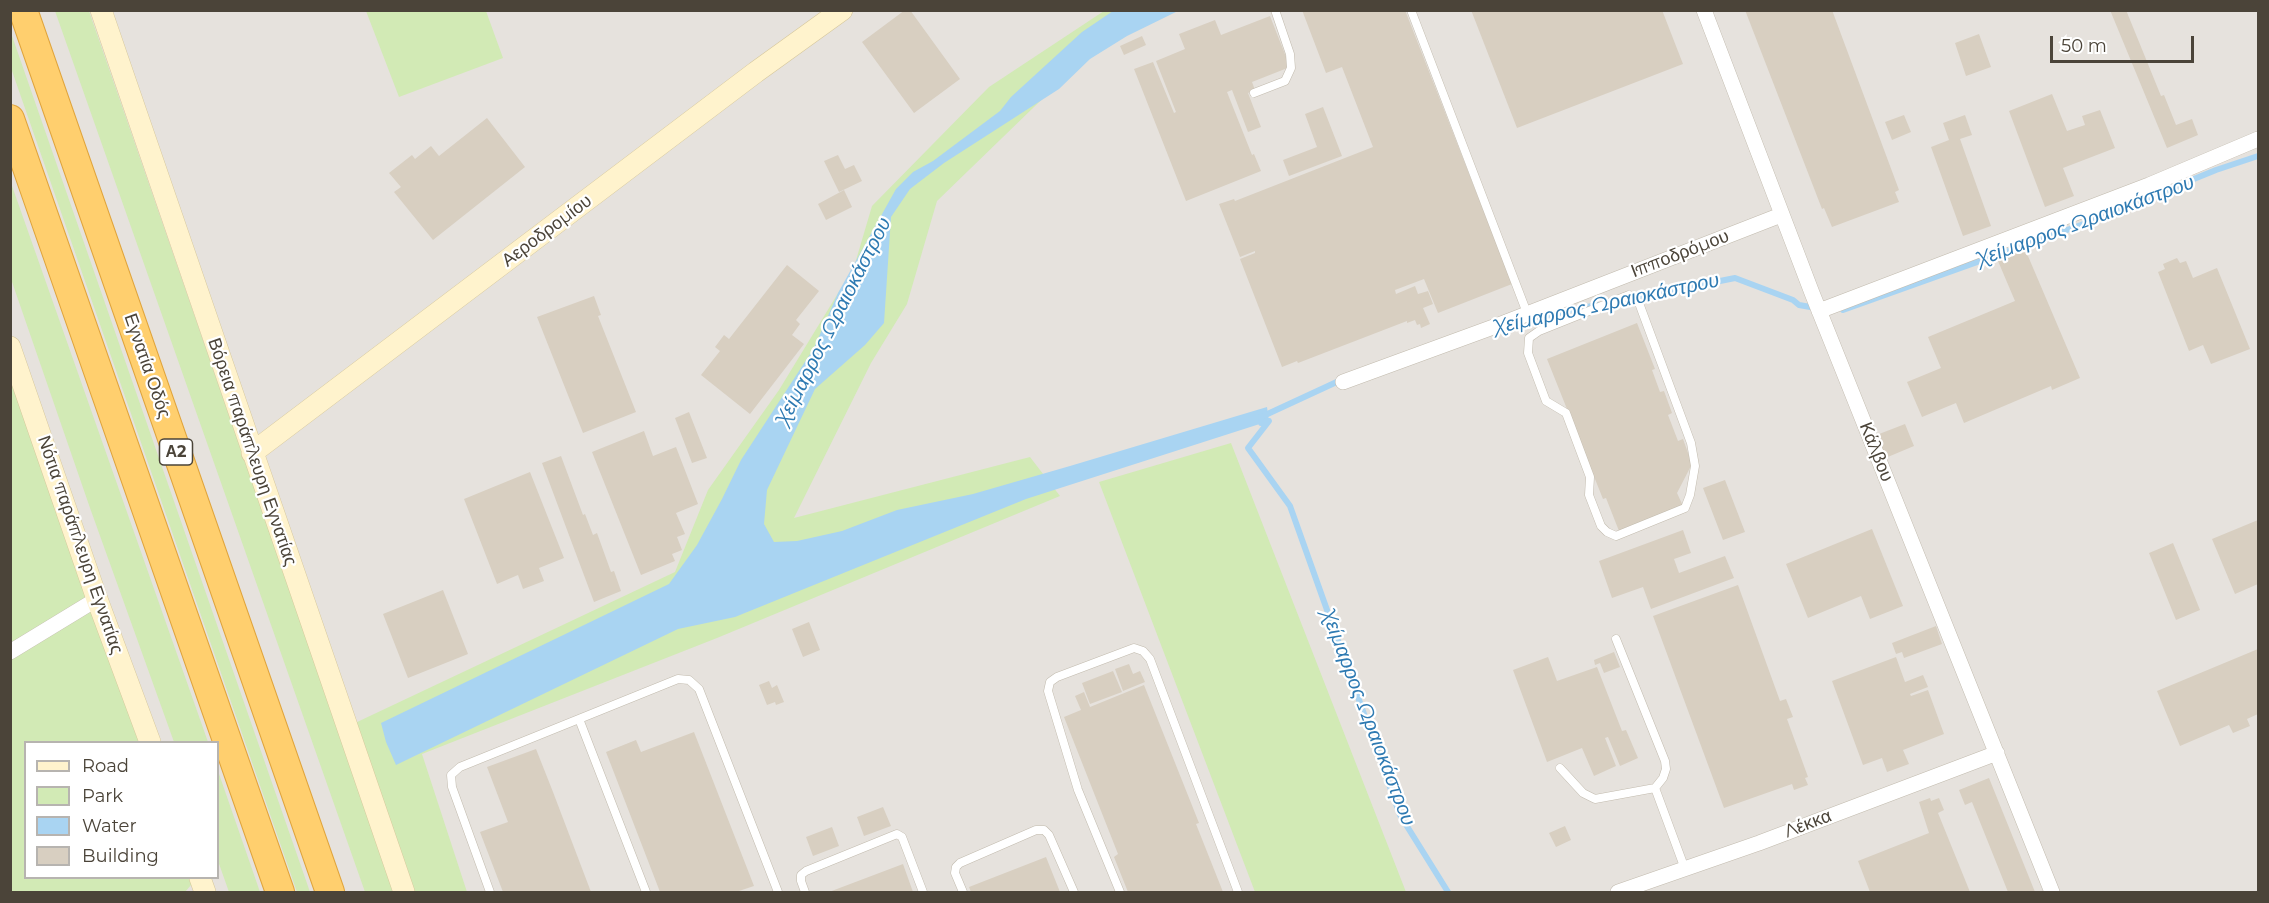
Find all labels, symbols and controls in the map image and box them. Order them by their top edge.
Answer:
scale bar [2053,24,2197,62]
text: 50 m [2061,35,2107,57]
water label: Χείμαρρος Ωραιοκάστρου [1974,171,2198,271]
street label: Αεροδρομίου [498,190,596,272]
water label: Χείμαρρος Ωραιοκάστρου [771,213,897,429]
street label: Ιπποδρόμου [1628,225,1732,283]
water label: Χείμαρρος Ωραιοκάστρου [1492,268,1722,340]
street label: Εγνατία Οδός [119,311,175,421]
street label: Βόρεια παράπλευρη Εγνατίας [203,335,301,569]
street label: Κάλβου [1854,419,1898,485]
street label: Νότια παράπλευρη Εγνατίας [32,433,128,657]
road number: Α2 [160,439,192,465]
water label: Χείμαρρος Ωραιοκάστρου [1316,607,1420,829]
legend [24,741,219,879]
text: Road [82,755,129,777]
text: Park [82,785,123,807]
street label: Λέκκα [1781,805,1835,843]
text: Water [82,815,137,837]
text: Building [82,845,159,867]

